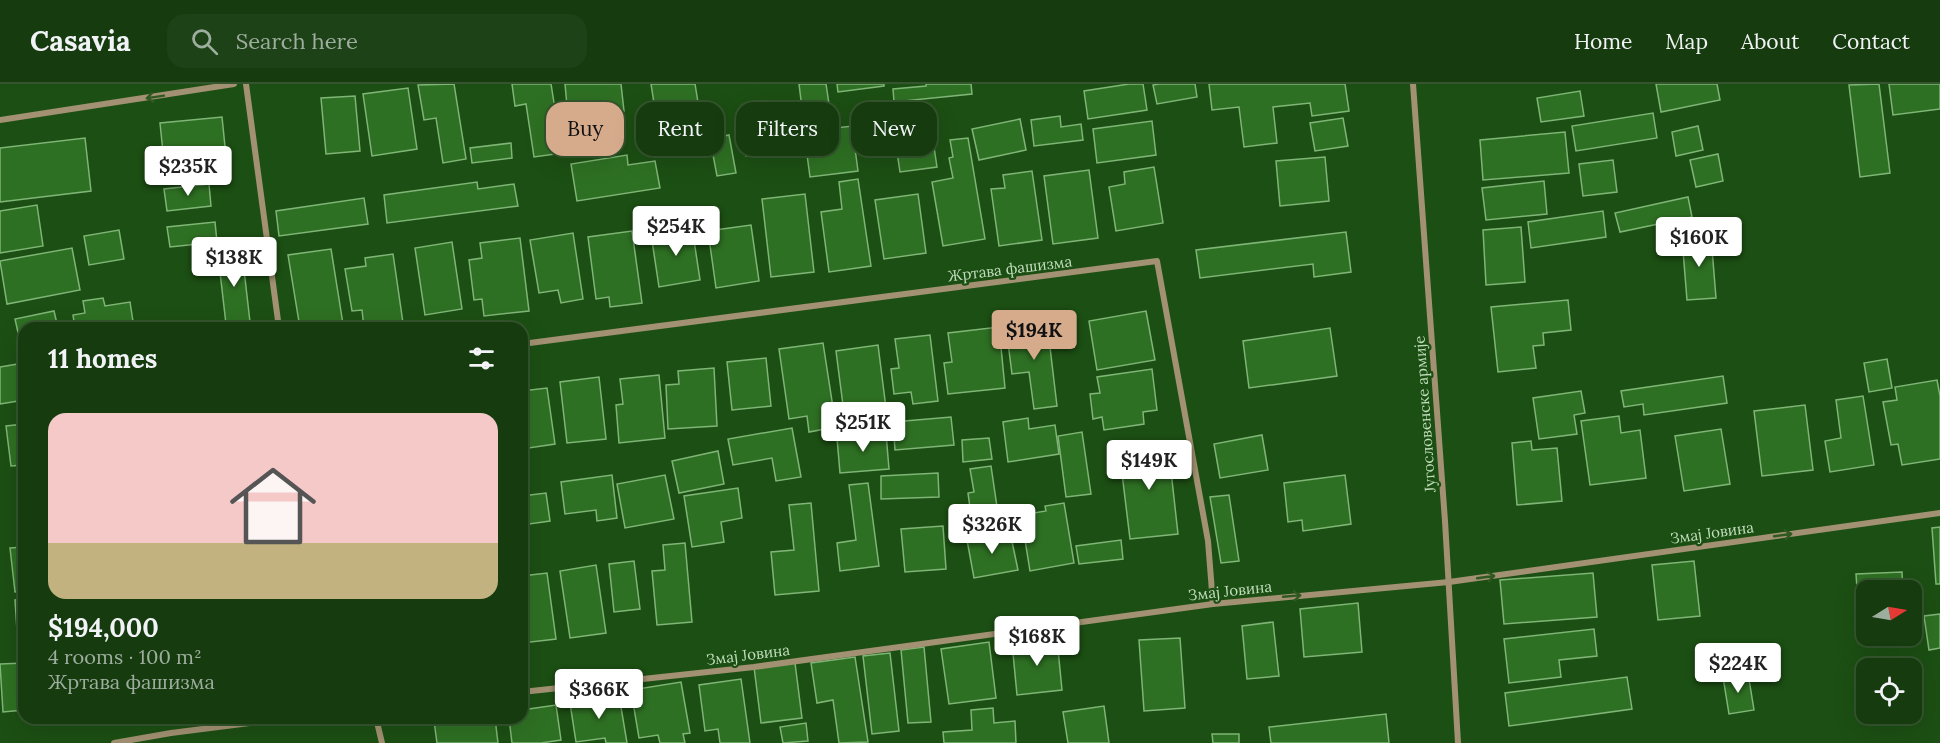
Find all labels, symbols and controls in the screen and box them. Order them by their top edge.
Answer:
search box [167,14,587,68]
text: Casavia [30,23,131,59]
icon: search [188,25,221,58]
text: Search here [236,27,358,55]
text: Home [1574,28,1632,55]
text: Map [1665,28,1708,55]
text: About [1741,28,1799,55]
text: Contact [1832,28,1910,55]
one-way arrow [146,91,165,102]
chip: Buy [546,102,624,156]
chip: Rent [636,102,724,156]
chip: Filters [736,102,839,156]
chip: New [851,102,937,156]
pin: $235K [146,146,230,197]
text: $235K [159,153,217,178]
pin: $254K [634,206,718,257]
text: $254K [647,213,705,238]
pin: $160K [1657,217,1741,268]
text: $160K [1670,224,1728,249]
pin: $138K [192,237,276,288]
text: $138K [206,244,262,269]
street label: Жртава фашизма [947,251,1073,286]
pin: $194K [992,310,1076,361]
text: $194K [1006,317,1062,342]
street label: Југословенске армије [1410,335,1440,494]
text: 11 homes [48,342,157,375]
icon: filters [465,342,498,375]
pin: $251K [821,402,905,453]
text: $251K [835,409,891,434]
pin: $149K [1107,440,1191,491]
text: $149K [1121,447,1177,472]
icon: home [219,452,327,560]
pin: $326K [950,504,1034,555]
text: $326K [962,511,1022,536]
street label: Змај Јовина [1669,517,1755,548]
one-way arrow [1773,529,1793,540]
one-way arrow [1476,571,1496,582]
street label: Змај Јовина [1187,577,1273,604]
north arrow [1856,580,1922,646]
map controls [1856,580,1922,724]
one-way arrow [1282,590,1302,601]
text: $194,000 [48,611,159,644]
pin: $168K [995,616,1079,667]
text: $168K [1008,623,1066,648]
street label: Змај Јовина [705,640,791,669]
pin: $224K [1696,643,1780,694]
text: 4 rooms · 100 m² [48,644,202,669]
text: $224K [1709,650,1767,675]
button: locate [1856,658,1922,724]
text: Жртава фашизма [48,669,215,694]
pin: $366K [557,669,641,720]
text: $366K [569,676,629,701]

